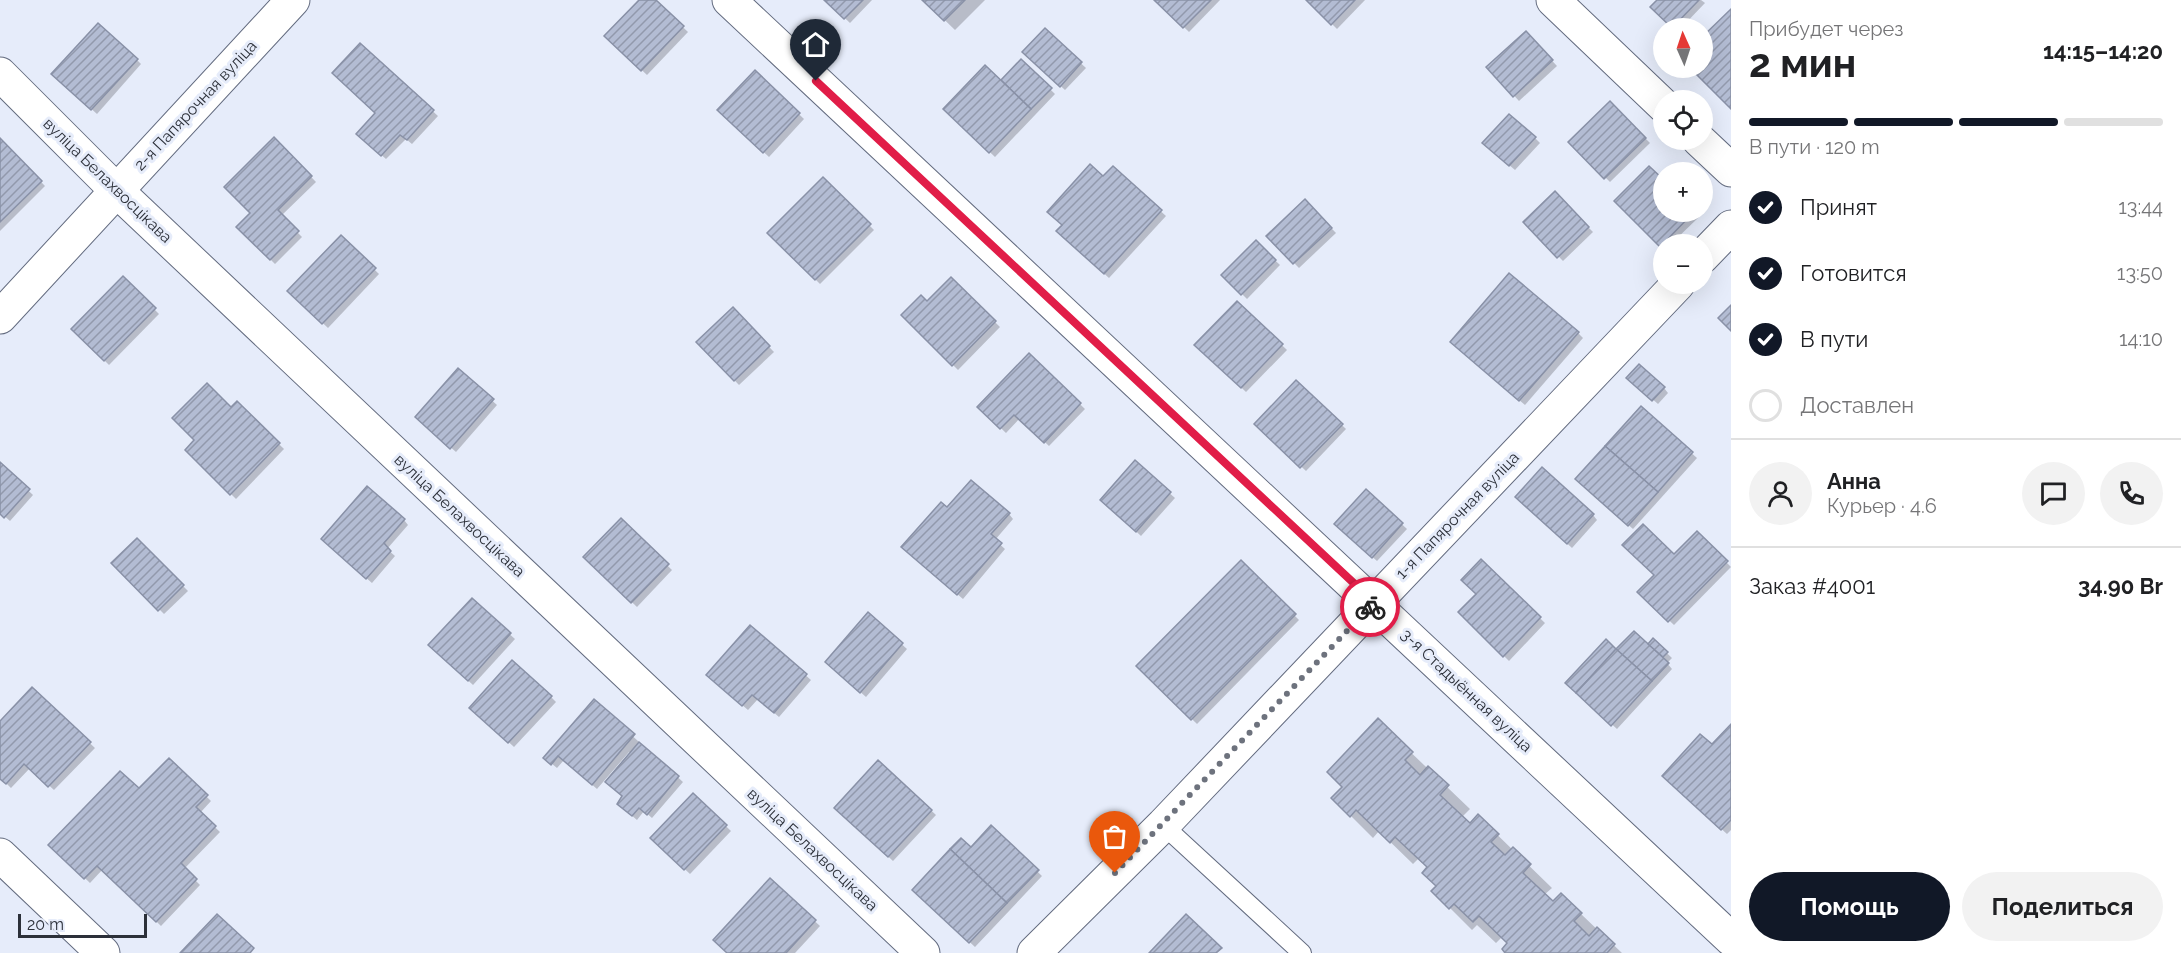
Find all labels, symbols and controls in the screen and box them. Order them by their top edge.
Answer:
text: Прибудет через [1749,17,1903,41]
north arrow [1653,18,1713,78]
map controls [1653,18,1713,294]
pin [790,19,841,81]
icon: home [799,28,832,61]
street label: 2-я Папярочная вуліца [130,36,261,174]
text: 14:15–14:20 [2043,38,2163,64]
text: 2 мин [1749,40,1856,86]
button: locate [1653,90,1713,150]
street label: вуліца Белахвосцікава [39,114,176,247]
text: В пути · 120 m [1749,135,1880,159]
button: + [1653,162,1713,222]
icon: check [1749,191,1782,224]
text: Принят [1800,194,1877,220]
text: 13:44 [2118,195,2163,219]
button: − [1653,234,1713,294]
icon: check [1749,257,1782,290]
text: Готовится [1800,260,1907,286]
text: 13:50 [2117,261,2163,285]
icon: check [1749,323,1782,356]
text: В пути [1800,326,1868,352]
text: 14:10 [2119,327,2163,351]
text: Доставлен [1800,392,1914,418]
street label: 1-я Папярочная вуліца [1392,448,1523,583]
street label: вуліца Белахвосцікава [390,450,529,581]
button: person [1749,462,1812,525]
button: chat [2022,462,2085,525]
button: phone [2100,462,2163,525]
text: Анна [1827,468,1881,494]
text: Курьер · 4.6 [1827,494,1937,518]
text: Заказ #4001 [1749,573,1875,599]
text: 34.90 Br [2078,573,2163,599]
courier [1340,577,1400,637]
icon: bike [1354,591,1387,624]
street label: 3-я Стадыённая вуліца [1397,625,1536,756]
street label: вуліца Белахвосцікава [743,784,882,915]
pin [1089,811,1140,873]
icon: bag [1098,820,1131,853]
button: Помощь [1749,872,1950,941]
button: Поделиться [1962,872,2163,941]
scale bar [18,911,147,938]
text: 20 m [27,915,64,934]

